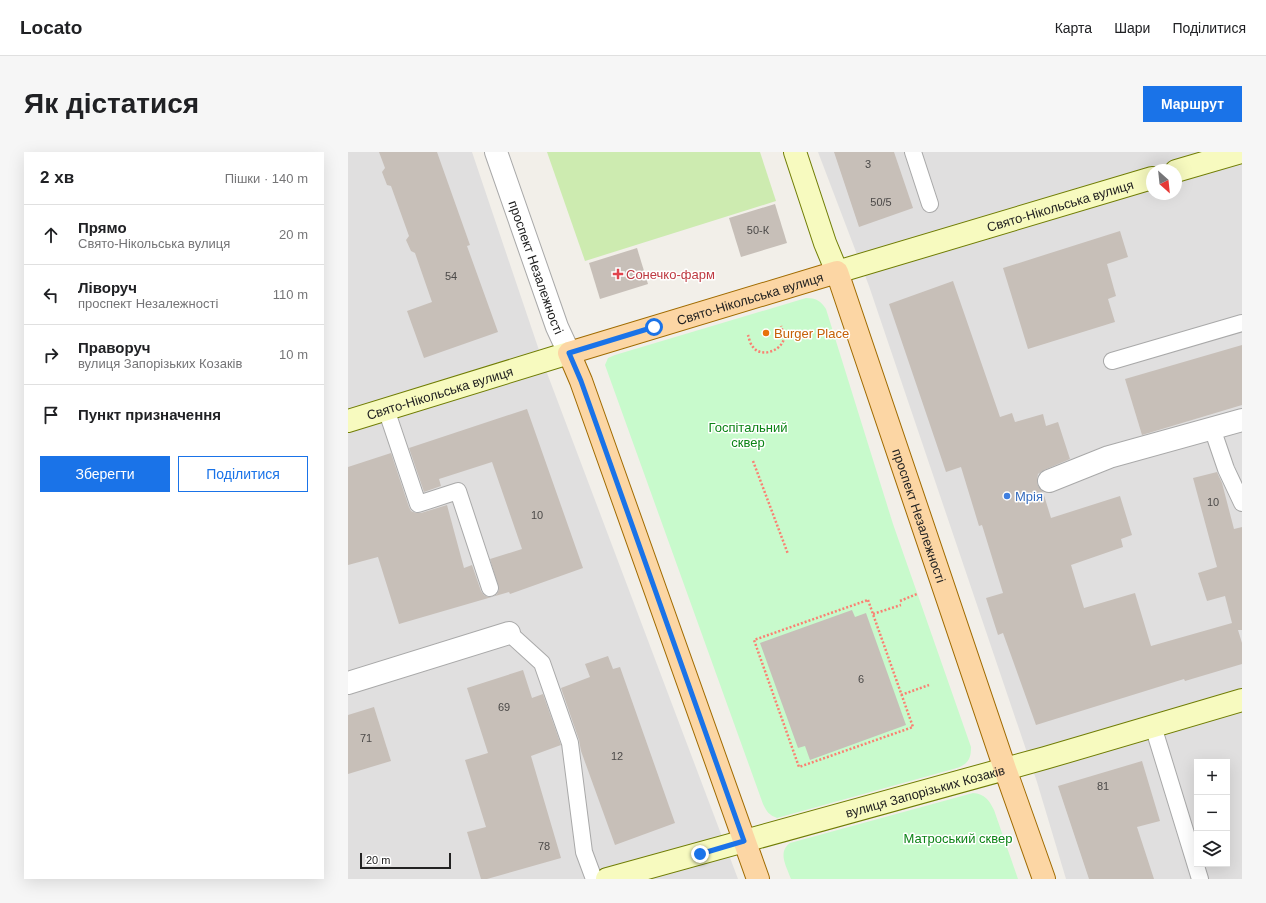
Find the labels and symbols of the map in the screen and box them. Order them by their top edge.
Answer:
house number: 3 [865,158,871,170]
north arrow [1146,164,1182,200]
street label: Свято-Нікольська вулиця [985,177,1135,235]
house number: 50/5 [870,196,892,208]
street label: проспект Незалежності [505,199,566,337]
house number: 50-К [747,224,770,236]
place label: Сонечко-фарм [626,267,715,282]
marker: Сонечко-фарм [613,269,623,279]
house number: 54 [445,270,457,282]
street label: Свято-Нікольська вулиця [675,270,825,328]
route start [645,318,663,336]
place label: Burger Place [774,326,849,341]
marker: Burger Place [761,328,771,338]
street label: Свято-Нікольська вулиця [365,364,515,423]
park label: Госпітальний сквер [709,420,787,450]
street label: проспект Незалежності [889,447,948,585]
place label: Мрія [1015,489,1043,504]
marker: Мрія [1002,491,1012,501]
house number: 10 [1207,496,1219,508]
house number: 10 [531,509,543,521]
house number: 6 [858,673,864,685]
house number: 69 [498,701,510,713]
house number: 71 [360,732,372,744]
house number: 12 [611,750,623,762]
street label: вулиця Запорізьких Козаків [844,762,1007,821]
house number: 81 [1097,780,1109,792]
park label: Матроський сквер [904,831,1012,846]
house number: 78 [538,840,550,852]
route end [691,845,709,863]
scale bar [360,851,451,870]

